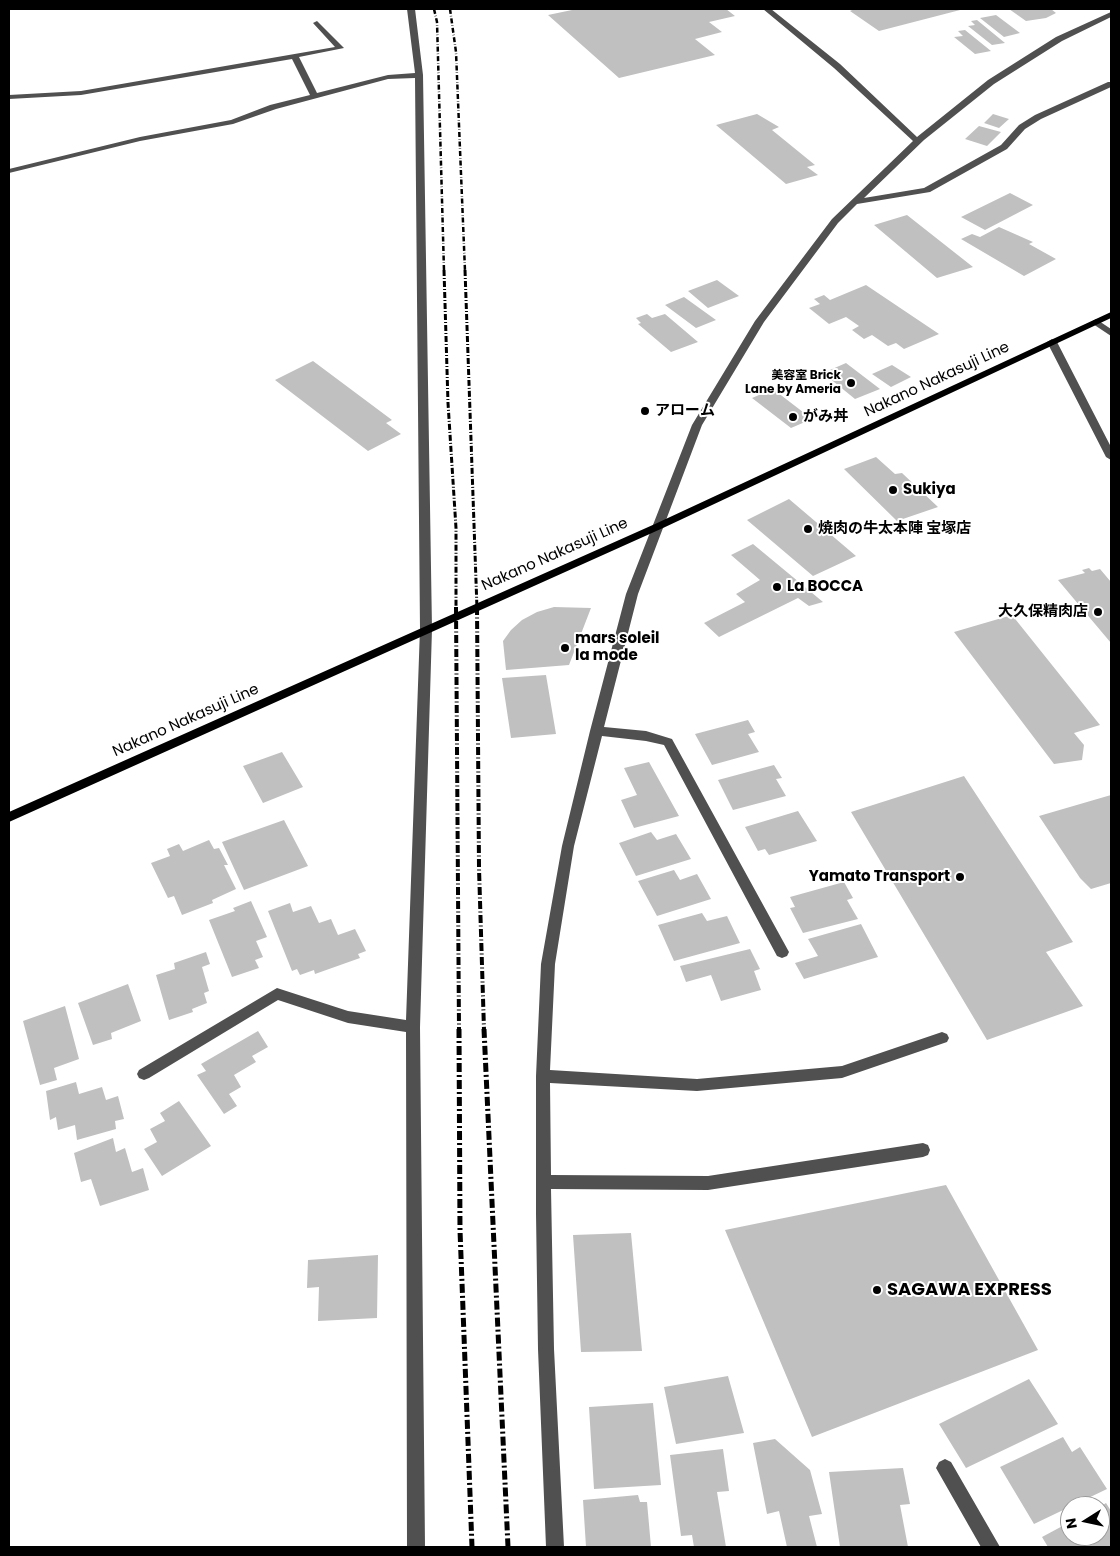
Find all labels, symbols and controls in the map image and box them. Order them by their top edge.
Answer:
street label: Nakano Nakasuji Line [861,338,1013,422]
place label: 美容室 Brick Lane by Ameria [745,369,841,397]
marker: 美容室 Brick Lane by Ameria [845,377,857,389]
place label: アローム [655,402,715,420]
marker: アローム [639,405,651,417]
place label: がみ丼 [803,408,848,426]
marker: がみ丼 [787,411,799,423]
place label: Sukiya [903,481,956,499]
marker: Sukiya [887,484,899,496]
street label: Nakano Nakasuji Line [479,515,631,595]
place label: 焼肉の牛太本陣 宝塚店 [818,520,971,538]
marker: 焼肉の牛太本陣 宝塚店 [802,523,814,535]
place label: La BOCCA [787,578,863,596]
marker: La BOCCA [771,581,783,593]
place label: 大久保精肉店 [998,603,1088,621]
marker: 大久保精肉店 [1092,606,1104,618]
place label: mars soleil la mode [575,630,659,665]
marker: mars soleil la mode [559,642,571,654]
street label: Nakano Nakasuji Line [110,681,262,761]
place label: Yamato Transport [809,868,950,886]
marker: Yamato Transport [954,871,966,883]
place label: SAGAWA EXPRESS [887,1279,1052,1301]
marker: SAGAWA EXPRESS [871,1284,883,1296]
north arrow [1060,1496,1110,1546]
text: N [1060,1517,1082,1530]

